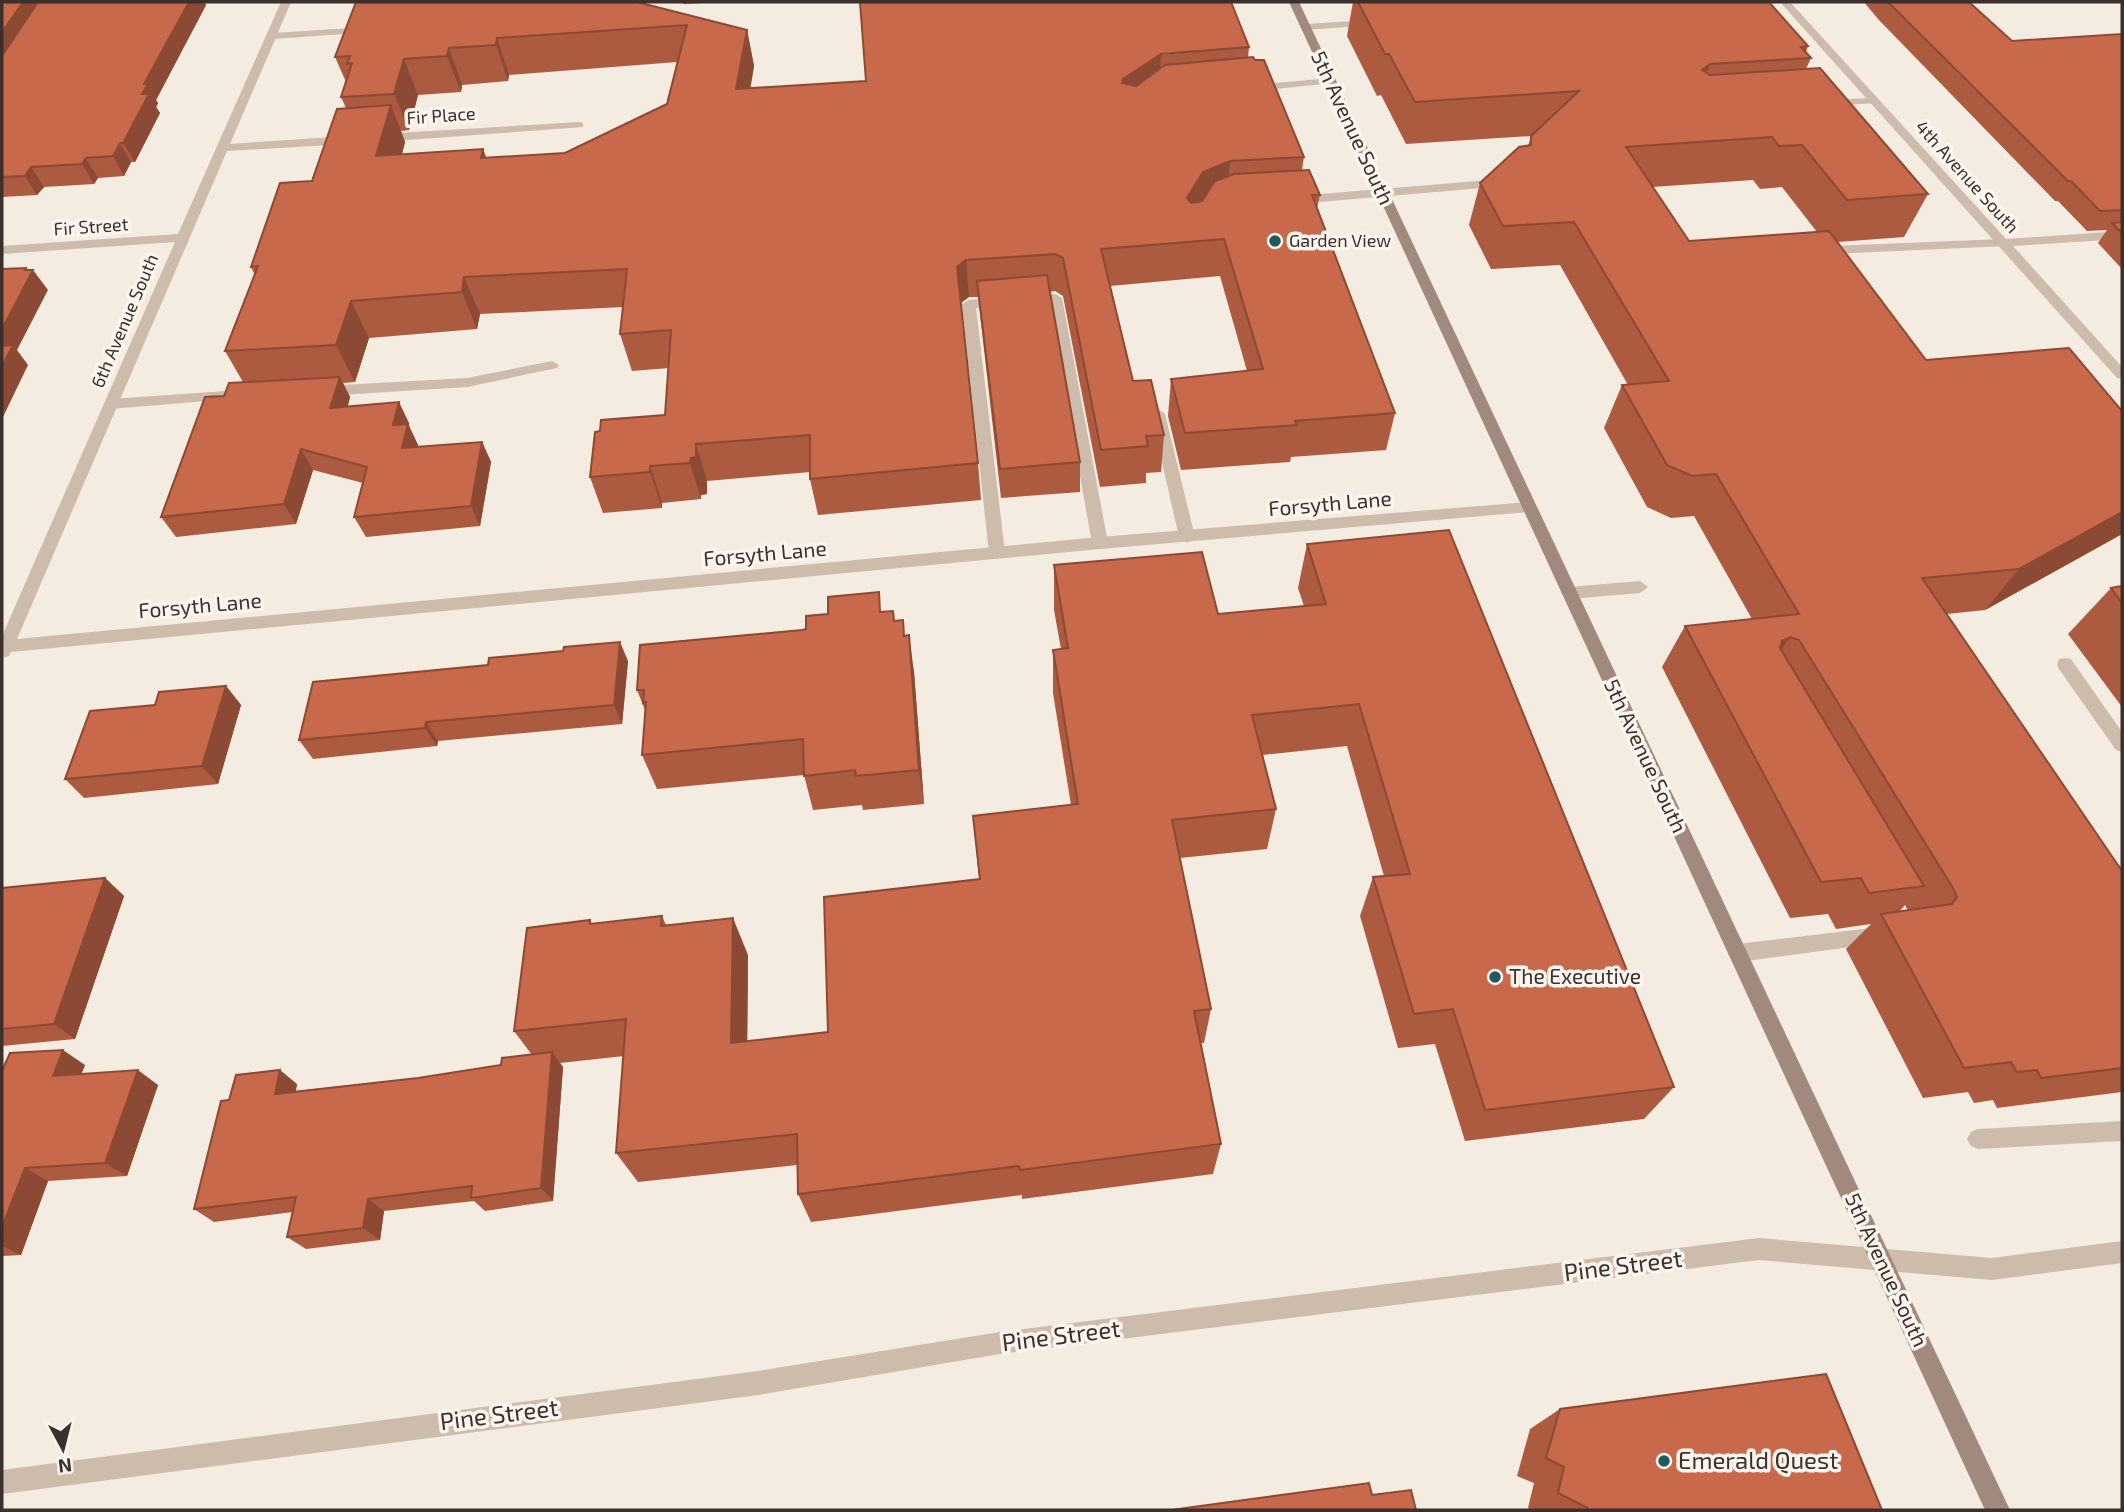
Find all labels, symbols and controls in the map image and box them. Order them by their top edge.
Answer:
street label: 5th Avenue South [1307,47,1400,208]
street label: Fir Place [406,102,476,128]
street label: 4th Avenue South [1911,115,2024,237]
street label: Fir Street [53,212,129,240]
place label: Garden View [1289,229,1391,251]
marker: Garden View [1267,233,1283,249]
street label: 6th Avenue South [86,250,162,391]
street label: Forsyth Lane [1267,485,1393,520]
street label: Forsyth Lane [702,535,828,570]
street label: Forsyth Lane [137,587,263,622]
street label: 5th Avenue South [1600,675,1693,836]
place label: The Executive [1509,963,1641,988]
marker: The Executive [1487,969,1503,985]
street label: 5th Avenue South [1841,1189,1934,1350]
street label: Pine Street [1562,1243,1684,1286]
street label: Pine Street [1000,1313,1122,1356]
street label: Pine Street [438,1392,560,1435]
north arrow [28,1414,98,1484]
place label: Emerald Quest [1678,1445,1838,1474]
marker: Emerald Quest [1656,1453,1672,1469]
text: N [57,1454,73,1479]

